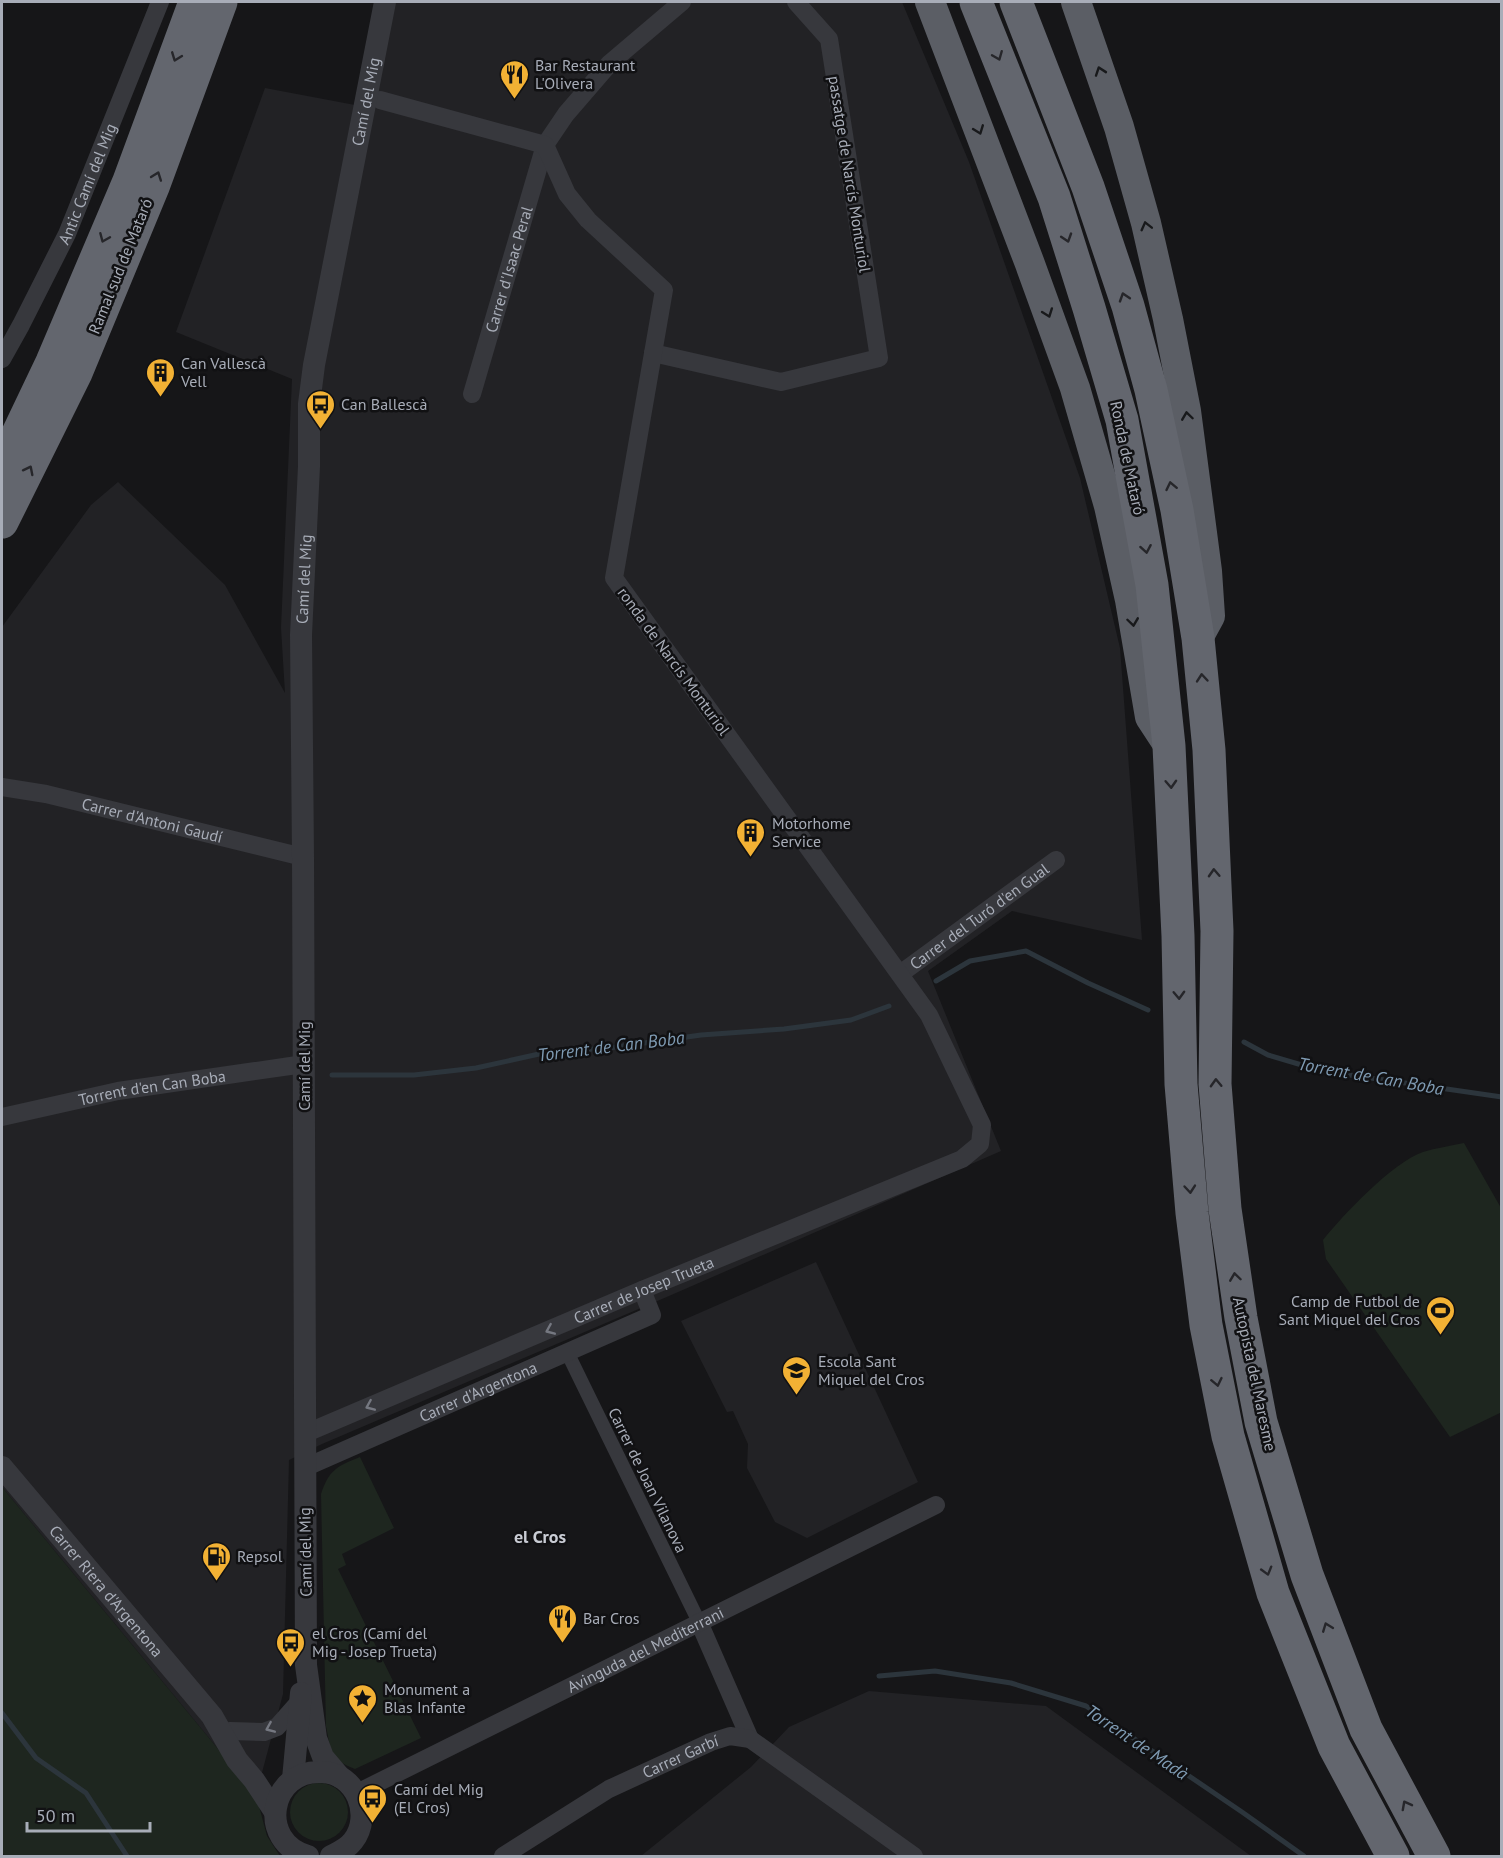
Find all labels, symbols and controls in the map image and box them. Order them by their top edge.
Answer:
one-way arrow [991,50,1003,61]
one-way arrow [170,51,183,62]
place label: Bar Restaurant L'Olivera [535,55,636,93]
street label: Camí del Mig [347,56,384,148]
restaurant icon: Bar Restaurant L'Olivera [498,58,530,100]
one-way arrow [1095,66,1107,77]
street label: passatge de Narcís Monturiol [825,74,875,274]
street label: Antic Camí del Mig [53,120,120,248]
one-way arrow [972,124,984,135]
one-way arrow [150,171,162,182]
street label: Ramal sud de Mataró [84,195,156,337]
street label: Carrer d'Isaac Peral [481,203,537,335]
one-way arrow [1141,221,1154,231]
one-way arrow [100,232,112,243]
one-way arrow [1060,232,1072,243]
one-way arrow [1119,292,1132,303]
one-way arrow [1040,307,1053,318]
place label: Can Vallescà Vell [180,353,266,391]
building icon: Can Vallescà Vell [144,356,176,398]
bus stop icon: Can Ballescà [304,388,336,430]
place label: Can Ballescà [341,394,427,414]
street label: Ronda de Mataró [1106,399,1150,517]
one-way arrow [1181,412,1193,421]
one-way arrow [22,466,33,476]
one-way arrow [1165,481,1178,491]
street label: Camí del Mig [292,534,316,625]
one-way arrow [1139,544,1151,554]
street label: ronda de Narcís Monturiol [614,583,735,739]
one-way arrow [1126,617,1138,626]
one-way arrow [1196,674,1209,683]
one-way arrow [1164,780,1177,789]
street label: Carrer d'Antoni Gaudí [80,793,225,847]
place label: Motorhome Service [772,813,851,851]
building icon: Motorhome Service [735,816,767,858]
street label: Carrer del Turó d'en Gual [906,858,1053,974]
one-way arrow [1208,868,1221,877]
one-way arrow [1173,990,1185,999]
street label: Camí del Mig [294,1021,314,1111]
water label: Torrent de Can Boba [536,1026,686,1066]
water label: Torrent de Can Boba [1296,1052,1446,1100]
street label: Torrent d'en Can Boba [76,1065,227,1110]
one-way arrow [1209,1079,1222,1088]
one-way arrow [1183,1185,1196,1194]
street label: Carrer de Josep Trueta [571,1252,717,1328]
one-way arrow [1230,1272,1242,1282]
place label: Camp de Futbol de Sant Miquel del Cros [1279,1291,1420,1329]
sports icon: Camp de Futbol de Sant Miquel del Cros [1425,1294,1457,1336]
street label: Autopista del Maresme [1229,1295,1281,1453]
one-way arrow [545,1322,556,1334]
place label: Escola Sant Miquel del Cros [818,1351,925,1389]
school or university icon: Escola Sant Miquel del Cros [781,1354,813,1396]
street label: Carrer d'Argentona [416,1357,540,1426]
one-way arrow [1210,1377,1223,1387]
one-way arrow [365,1399,376,1411]
street label: Carrer de Joan Vilanova [604,1404,692,1556]
street label: Camí del Mig [294,1507,316,1597]
street label: Carrer Riera d'Argentona [45,1521,168,1661]
district label: el Cros [514,1525,567,1548]
fuel station icon: Repsol [200,1540,232,1582]
place label: Repsol [237,1546,283,1566]
one-way arrow [1260,1565,1272,1576]
restaurant icon: Bar Cros [546,1602,578,1644]
street label: Avinguda del Mediterrani [564,1602,727,1697]
place label: Bar Cros [583,1608,640,1628]
one-way arrow [1322,1622,1334,1633]
place label: el Cros (Camí del Mig - Josep Trueta) [312,1623,437,1661]
bus stop icon: el Cros (Camí del Mig - Josep Trueta) [275,1626,307,1668]
place label: Monument a Blas Infante [384,1679,470,1717]
place icon: Monument a Blas Infante [347,1682,379,1724]
water label: Torrent de Madà [1081,1699,1193,1785]
one-way arrow [266,1721,277,1733]
street label: Carrer Garbí [639,1730,721,1782]
place label: Camí del Mig (El Cros) [394,1779,484,1817]
bus stop icon: Camí del Mig (El Cros) [357,1782,389,1824]
scale bar [27,1795,150,1833]
one-way arrow [1402,1801,1413,1811]
text: 50 m [36,1804,75,1827]

